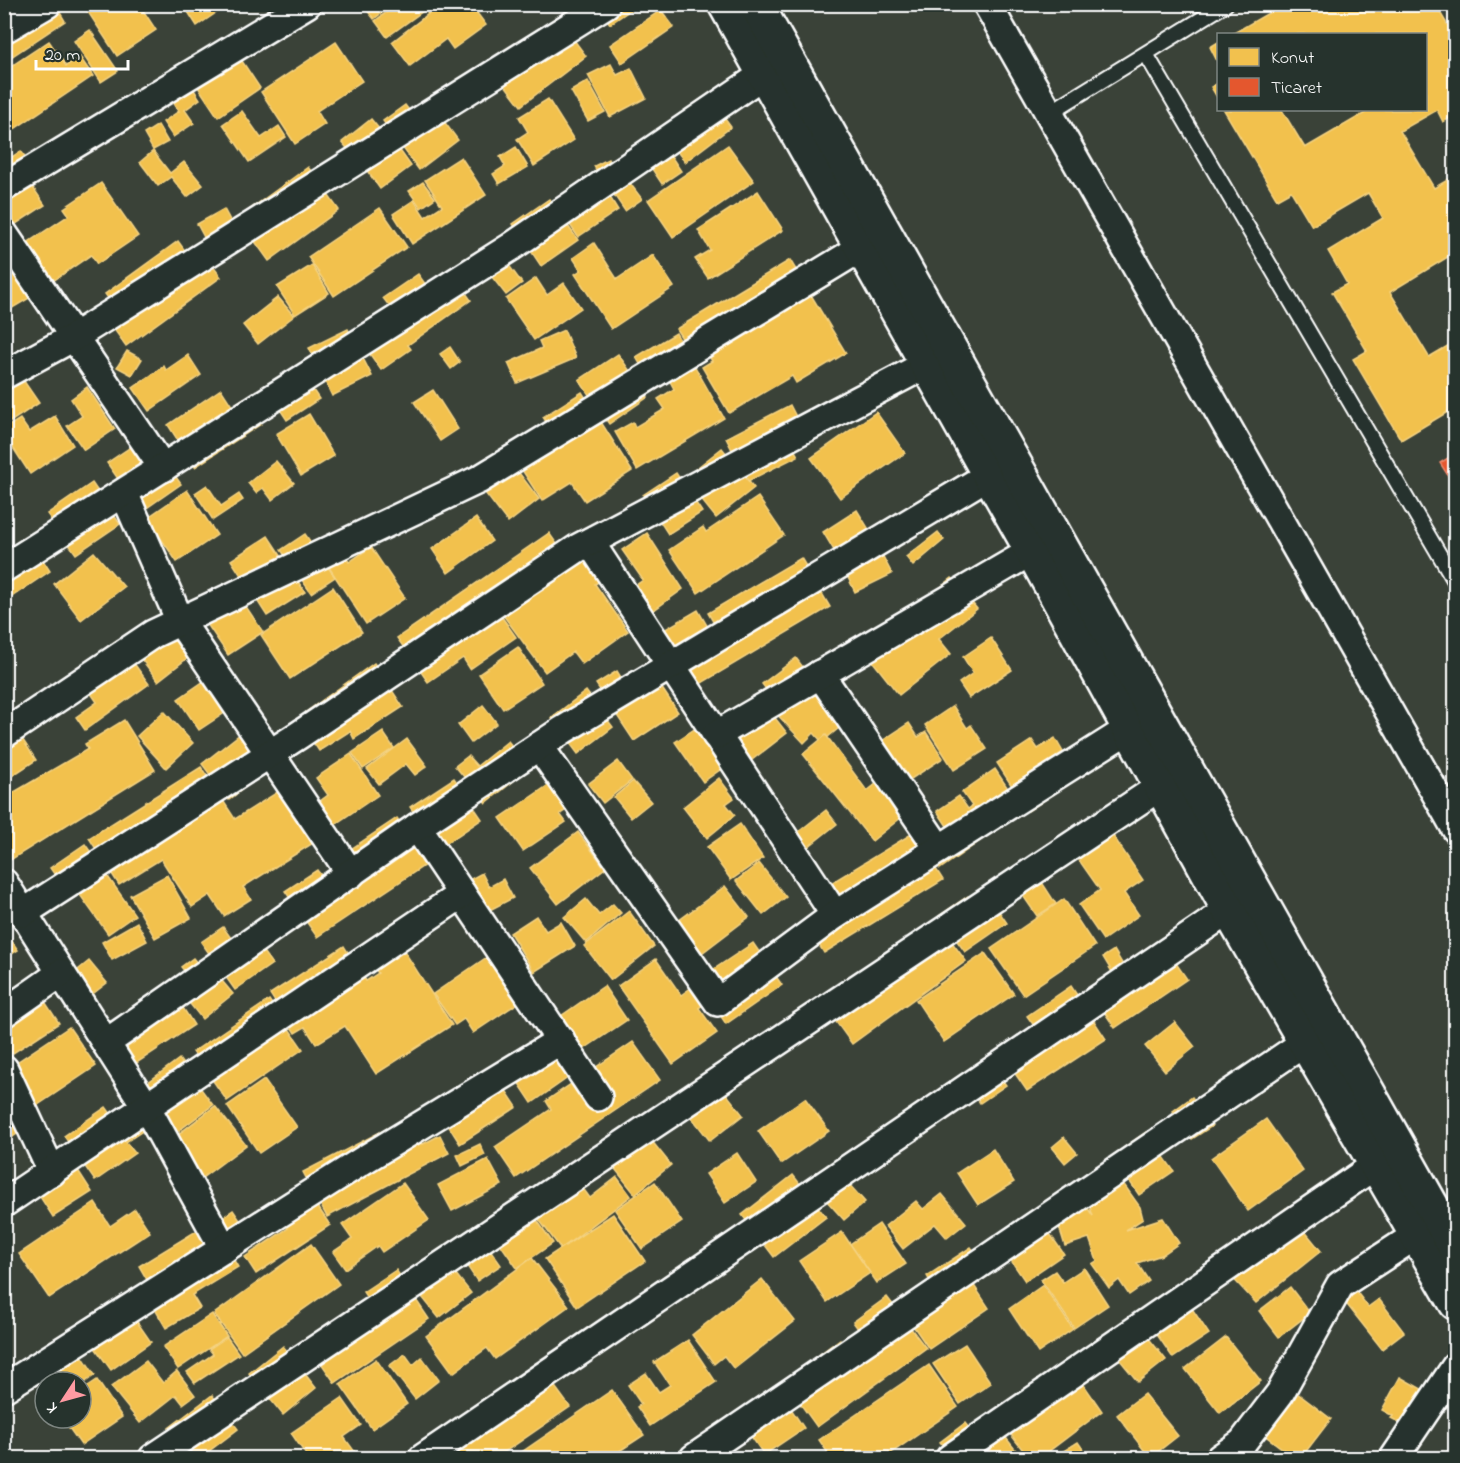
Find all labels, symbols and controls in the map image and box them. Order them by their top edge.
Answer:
scale bar [36,33,128,71]
legend [1217,33,1427,111]
text: 20 m [45,43,80,69]
text: Konut [1271,46,1314,72]
text: Ticaret [1271,76,1322,102]
north arrow [33,1370,93,1430]
text: K [40,1396,64,1418]

